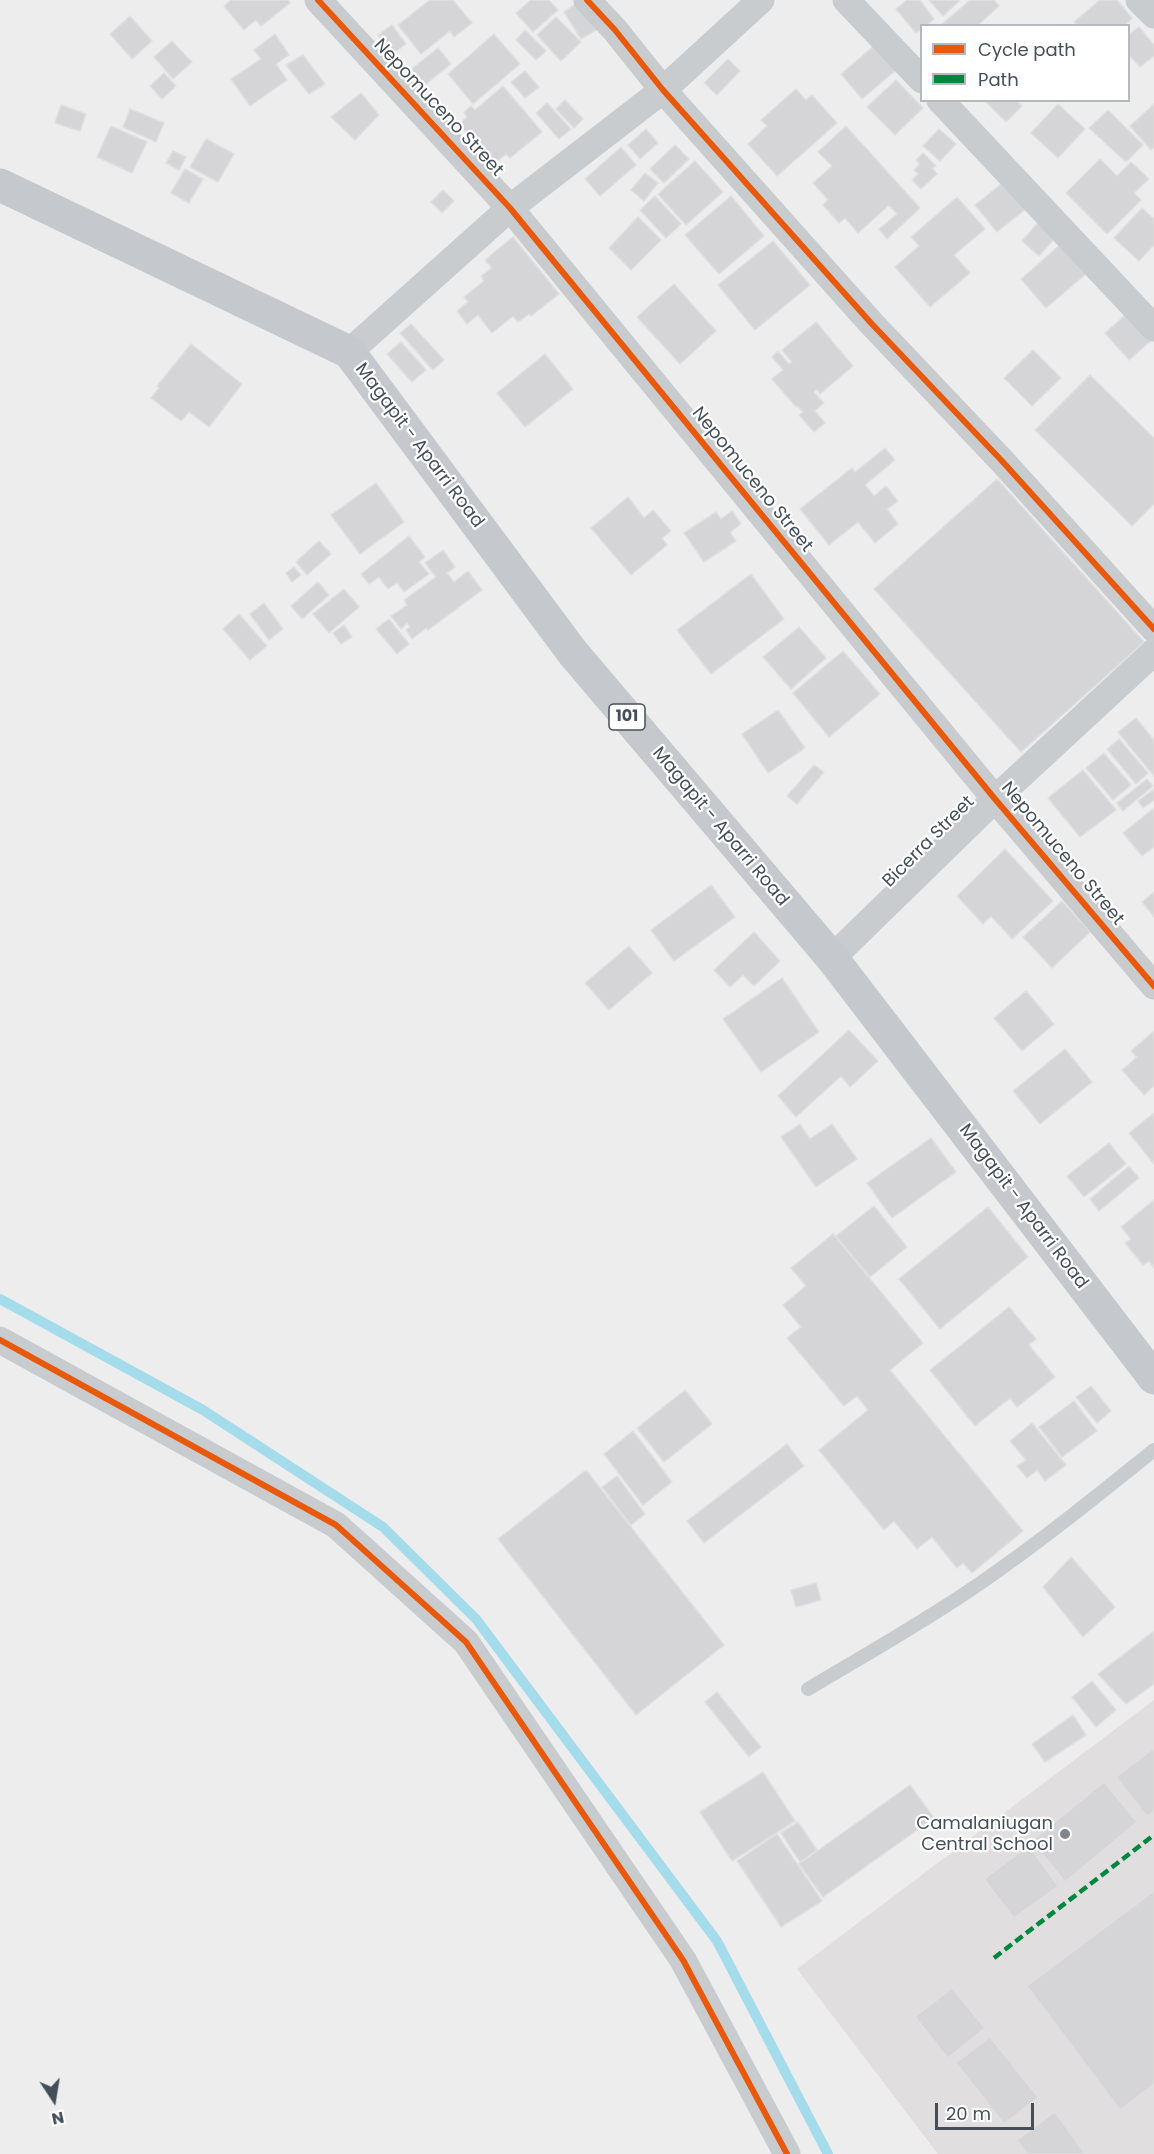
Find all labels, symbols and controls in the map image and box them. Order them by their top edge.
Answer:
legend [920,24,1130,102]
street label: Nepomuceno Street [369,35,507,181]
text: Cycle path [978,37,1076,62]
text: Path [978,67,1019,92]
street label: Magapit - Aparri Road [350,359,488,533]
street label: Nepomuceno Street [687,403,817,557]
road number: 101 [609,704,645,730]
street label: Magapit - Aparri Road [647,743,793,911]
street label: Nepomuceno Street [996,778,1128,930]
street label: Bicerra Street [879,792,979,892]
street label: Magapit - Aparri Road [954,1120,1092,1294]
place label: Camalaniugan Central School [916,1813,1053,1856]
marker: Camalaniugan Central School [1058,1827,1072,1841]
north arrow [24,2070,84,2130]
scale bar [938,2091,1037,2129]
text: 20 m [946,2101,991,2126]
text: N [50,2106,66,2131]

